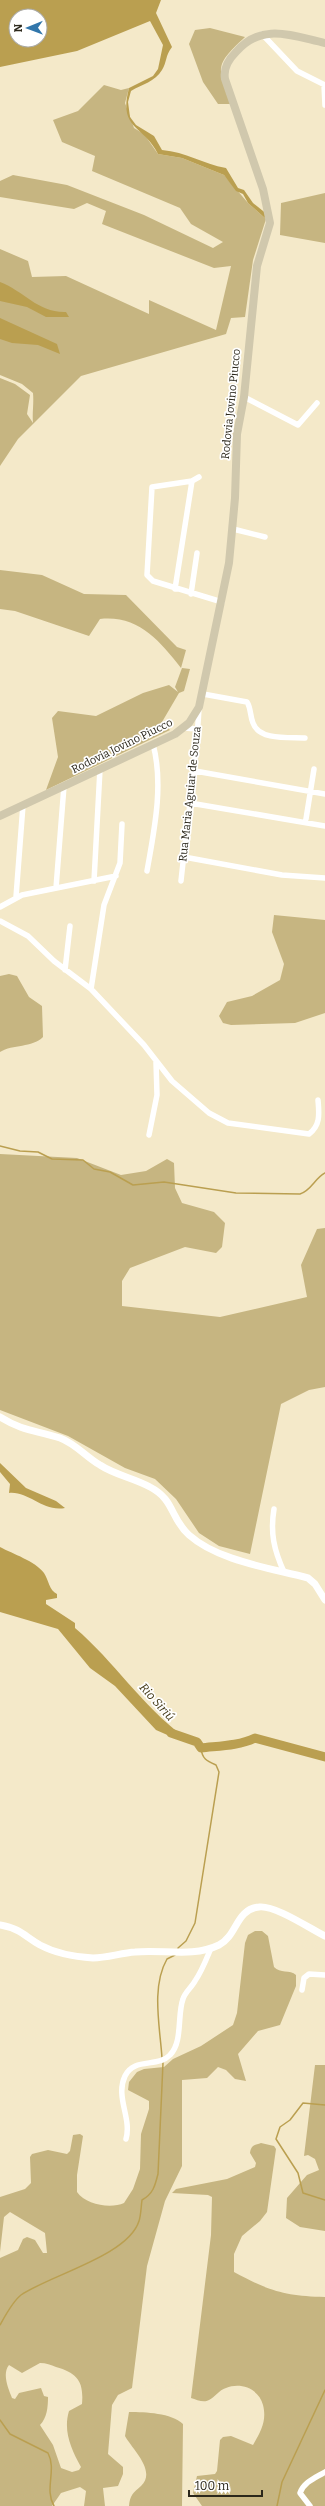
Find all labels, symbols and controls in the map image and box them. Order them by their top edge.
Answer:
north arrow [8,8,48,48]
text: N [12,23,25,33]
street label: Rodovia Jovino Piucco [219,348,243,460]
street label: Rodovia Jovino Piucco [69,716,175,776]
street label: Rua Maria Aguiar de Souza [176,726,204,862]
water label: Rio Siriú [137,1680,177,1724]
scale bar [189,2472,262,2498]
text: 100 m [195,2479,230,2493]

